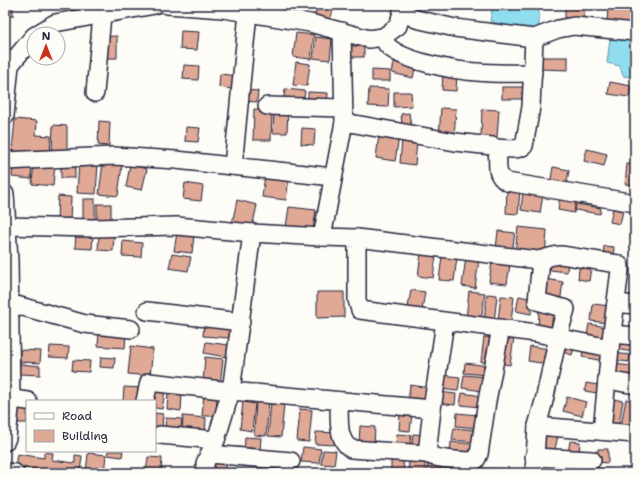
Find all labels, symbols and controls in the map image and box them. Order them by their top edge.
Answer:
north arrow [26,26,66,66]
text: N [42,29,51,44]
legend [26,400,156,452]
text: Road [62,408,93,424]
text: Building [62,428,108,444]

